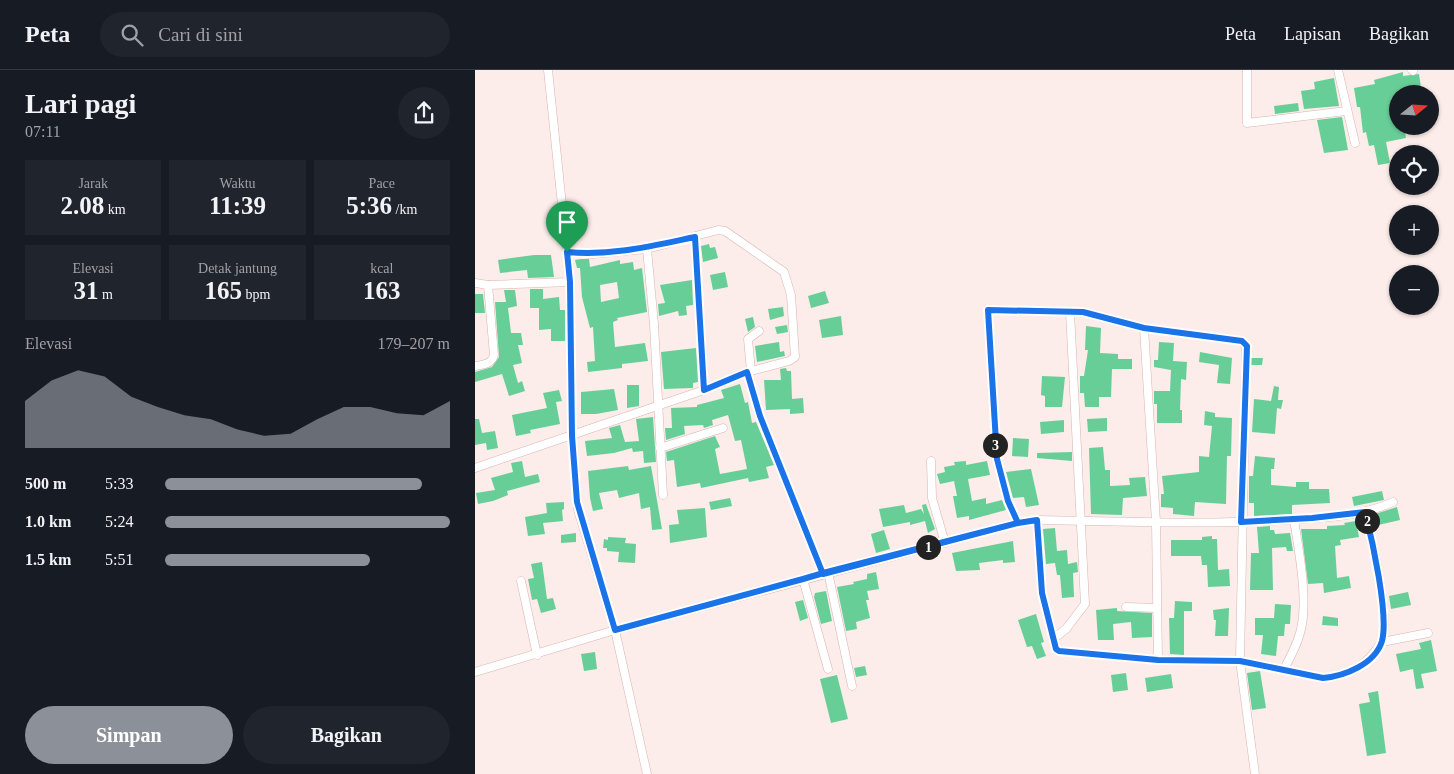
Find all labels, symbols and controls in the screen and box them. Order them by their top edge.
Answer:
search box [100,12,450,57]
text: Peta [25,21,70,47]
icon: search [118,21,146,49]
text: Cari di sini [158,24,243,45]
text: Peta [1225,24,1256,44]
text: Lapisan [1284,24,1341,44]
text: Bagikan [1369,24,1429,44]
north arrow [1389,85,1439,135]
map controls [1389,85,1439,315]
button: share [398,87,450,139]
text: Lari pagi [25,88,136,119]
text: 07:11 [25,123,61,140]
button: locate [1389,145,1439,195]
text: Jarak [78,176,108,191]
text: Waktu [219,176,256,191]
text: Pace [369,176,395,191]
text: 2.08 [61,192,104,219]
text: 11:39 [209,192,266,219]
text: 5:36 [346,192,392,219]
pin [546,201,588,252]
text: km [104,202,126,217]
text: /km [392,202,417,217]
button: + [1389,205,1439,255]
icon: arrive [553,208,581,236]
text: Elevasi [73,261,114,276]
text: Detak jantung [198,261,277,276]
text: kcal [370,261,393,276]
button: − [1389,265,1439,315]
text: 31 [73,277,98,304]
text: 165 [205,277,242,304]
text: 163 [363,277,401,304]
text: m [98,287,113,302]
text: bpm [242,287,270,302]
text: Elevasi [25,335,72,352]
text: 179–207 m [378,335,450,352]
pin: 3 [983,432,1007,458]
text: 3 [992,438,999,453]
text: 500 m [25,475,66,492]
text: 5:33 [105,475,133,492]
pin: 2 [1355,508,1379,534]
text: 1.0 km [25,513,71,530]
text: 5:24 [105,513,133,530]
text: 2 [1364,514,1371,529]
pin: 1 [915,534,941,560]
text: 1 [925,540,932,555]
text: 1.5 km [25,551,71,568]
text: 5:51 [105,551,133,568]
button: Simpan [25,706,233,764]
button: Bagikan [243,706,450,764]

